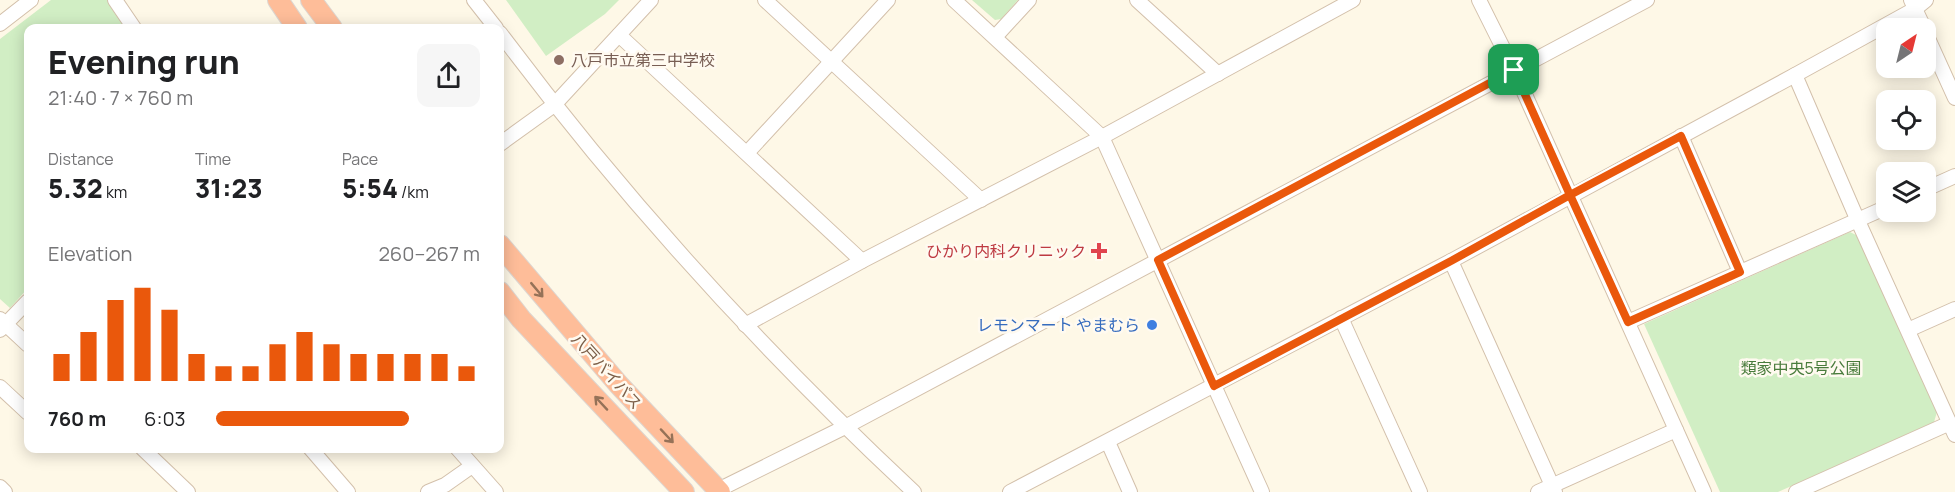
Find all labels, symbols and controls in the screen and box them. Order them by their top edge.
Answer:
north arrow [1876,18,1936,78]
map controls [1876,18,1936,222]
text: Evening run [48,39,240,84]
button: share [417,44,480,107]
pin [1488,44,1539,95]
place label: 八戸市立第三中学校 [571,49,715,71]
marker: 八戸市立第三中学校 [552,53,566,67]
icon: arrive [1497,53,1530,86]
text: 21:40 · 7 × 760 m [48,84,193,111]
button: locate [1876,90,1936,150]
text: Distance [48,148,114,170]
text: Time [195,148,231,170]
text: Pace [342,148,378,170]
button: layers [1876,162,1936,222]
text: 5.32 [48,170,103,206]
text: 31:23 [195,170,263,206]
text: 5:54 [342,170,398,206]
text: km [103,181,127,203]
text: /km [398,181,429,203]
text: Elevation [48,240,132,267]
text: 260–267 m [378,240,480,267]
place label: ひかり内科クリニック [926,240,1086,262]
marker: ひかり内科クリニック [1090,242,1108,260]
one-way arrow [530,282,544,297]
place label: レモンマート やまむら [977,314,1140,336]
marker: レモンマート やまむら [1145,318,1159,332]
street label: 八戸バイパス [567,328,647,414]
park label: 類家中央5号公園 [1740,357,1862,379]
one-way arrow [593,396,608,411]
text: 760 m [48,405,106,432]
text: 6:03 [144,405,186,432]
one-way arrow [660,428,674,443]

